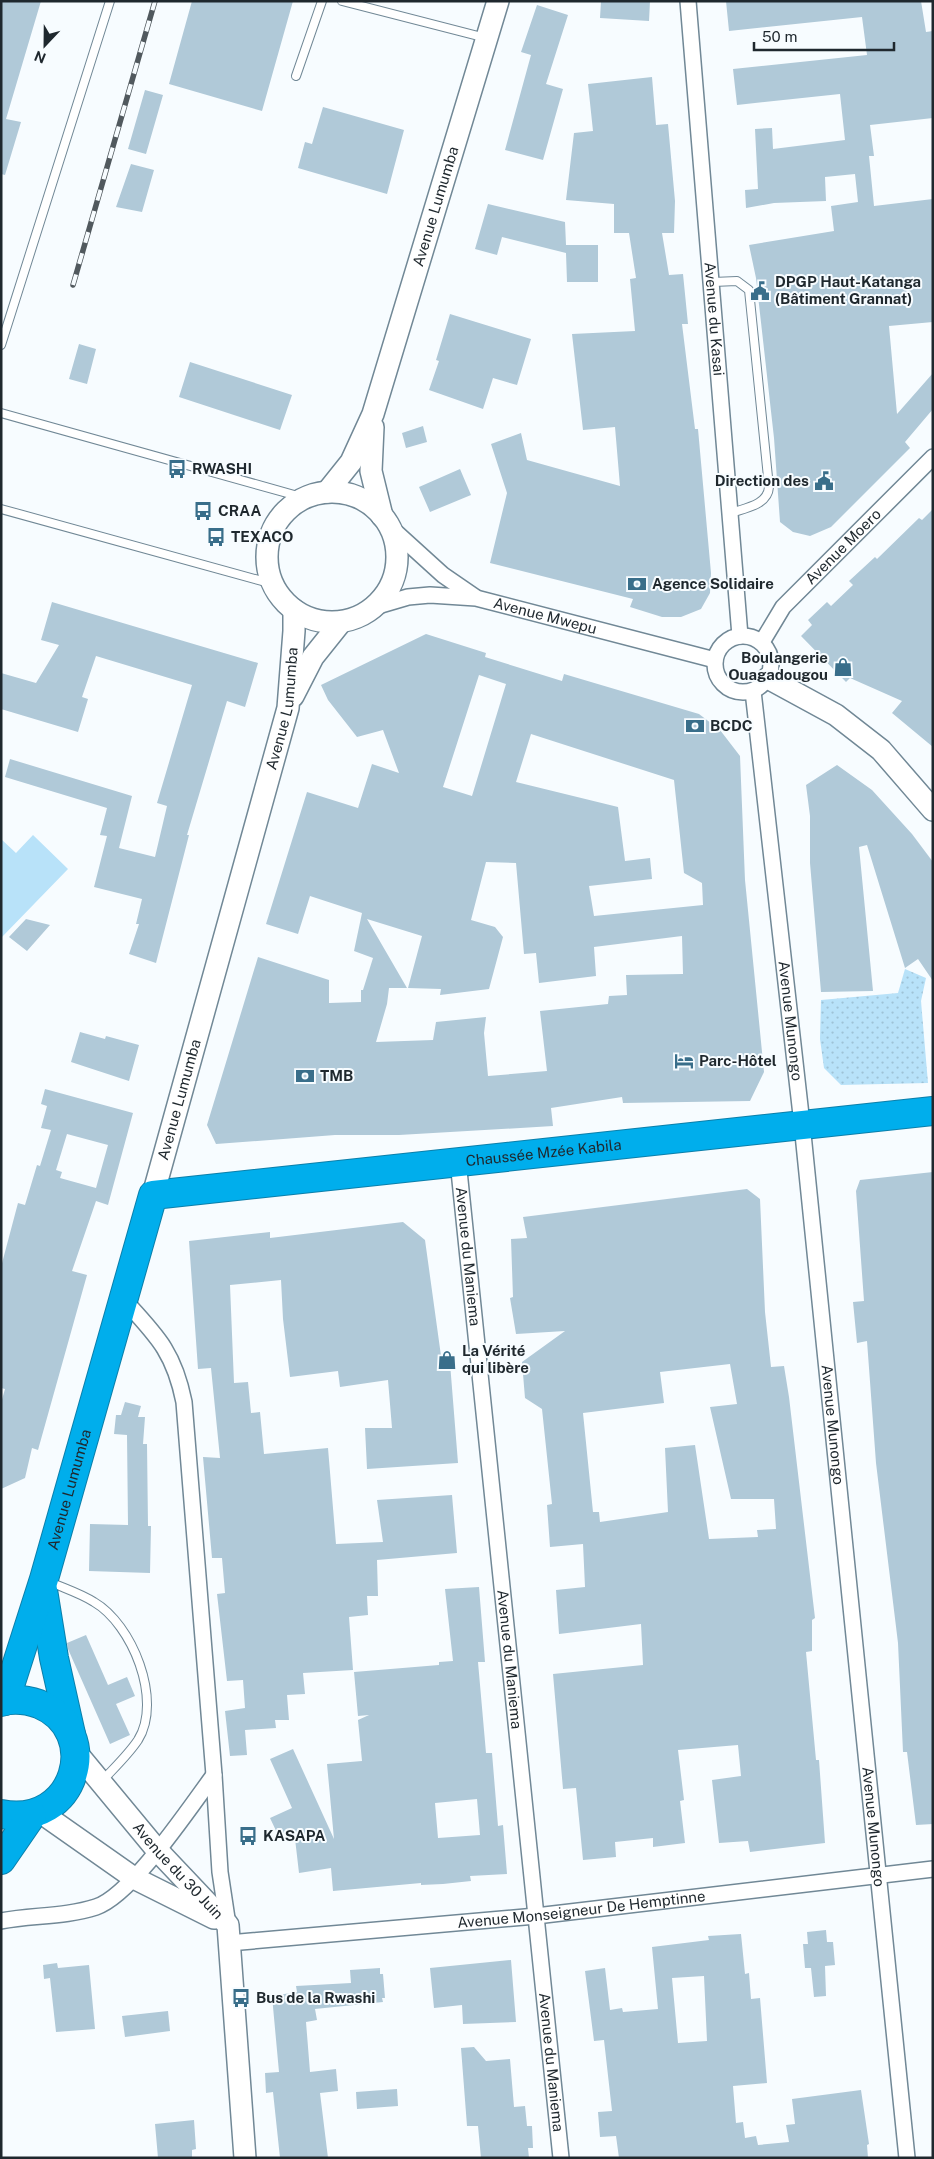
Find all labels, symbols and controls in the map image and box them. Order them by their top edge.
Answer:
north arrow [20,20,70,70]
scale bar [754,20,894,52]
text: 50 m [762,28,797,45]
text: N [32,48,48,67]
street label: Avenue Lumumba [409,144,461,268]
street label: Avenue du Kasai [701,261,728,377]
place label: DPGP Haut-Katanga (Bâtiment Grannat) [775,273,921,307]
public building icon: DPGP Haut-Katanga (Bâtiment Grannat) [749,280,771,302]
bus stop icon: RWASHI [166,458,188,480]
place label: RWASHI [192,460,252,477]
public building icon: Direction des [813,470,835,492]
place label: Direction des [715,472,809,489]
bus stop icon: CRAA [192,500,214,522]
place label: CRAA [218,502,261,519]
street label: Avenue Moero [802,505,884,588]
bus stop icon: TEXACO [205,526,227,548]
place label: TEXACO [231,528,294,545]
bank icon: Agence Solidaire [626,573,648,595]
place label: Agence Solidaire [652,575,774,592]
street label: Avenue Mwepu [492,594,599,637]
street label: Avenue Lumumba [262,647,301,771]
place label: Boulangerie Ouagadougou [728,649,828,683]
shop icon: Boulangerie Ouagadougou [832,656,854,678]
bank icon: BCDC [684,715,706,737]
place label: BCDC [710,717,753,734]
street label: Avenue Munongo [776,960,806,1082]
street label: Avenue Lumumba [154,1037,204,1162]
hotel icon: Parc-Hôtel [673,1050,695,1072]
place label: Parc-Hôtel [699,1052,777,1069]
bank icon: TMB [294,1065,316,1087]
place label: TMB [320,1067,353,1084]
street label: Chaussée Mzée Kabila [465,1136,622,1169]
street label: Avenue du Maniema [453,1186,484,1327]
place label: La Vérité qui libère [462,1342,529,1376]
shop icon: La Vérité qui libère [436,1349,458,1371]
street label: Avenue Munongo [818,1364,848,1485]
street label: Avenue Lumumba [44,1427,94,1552]
street label: Avenue du Maniema [494,1589,526,1730]
street label: Avenue Munongo [859,1766,888,1887]
street label: Avenue du 30 Juin [130,1819,227,1922]
bus stop icon: KASAPA [237,1825,259,1847]
place label: KASAPA [263,1827,326,1844]
street label: Avenue Monseigneur De Hemptinne [457,1887,706,1931]
bus stop icon: Bus de la Rwashi [230,1987,252,2009]
place label: Bus de la Rwashi [256,1989,375,2006]
street label: Avenue du Maniema [536,1992,567,2133]

